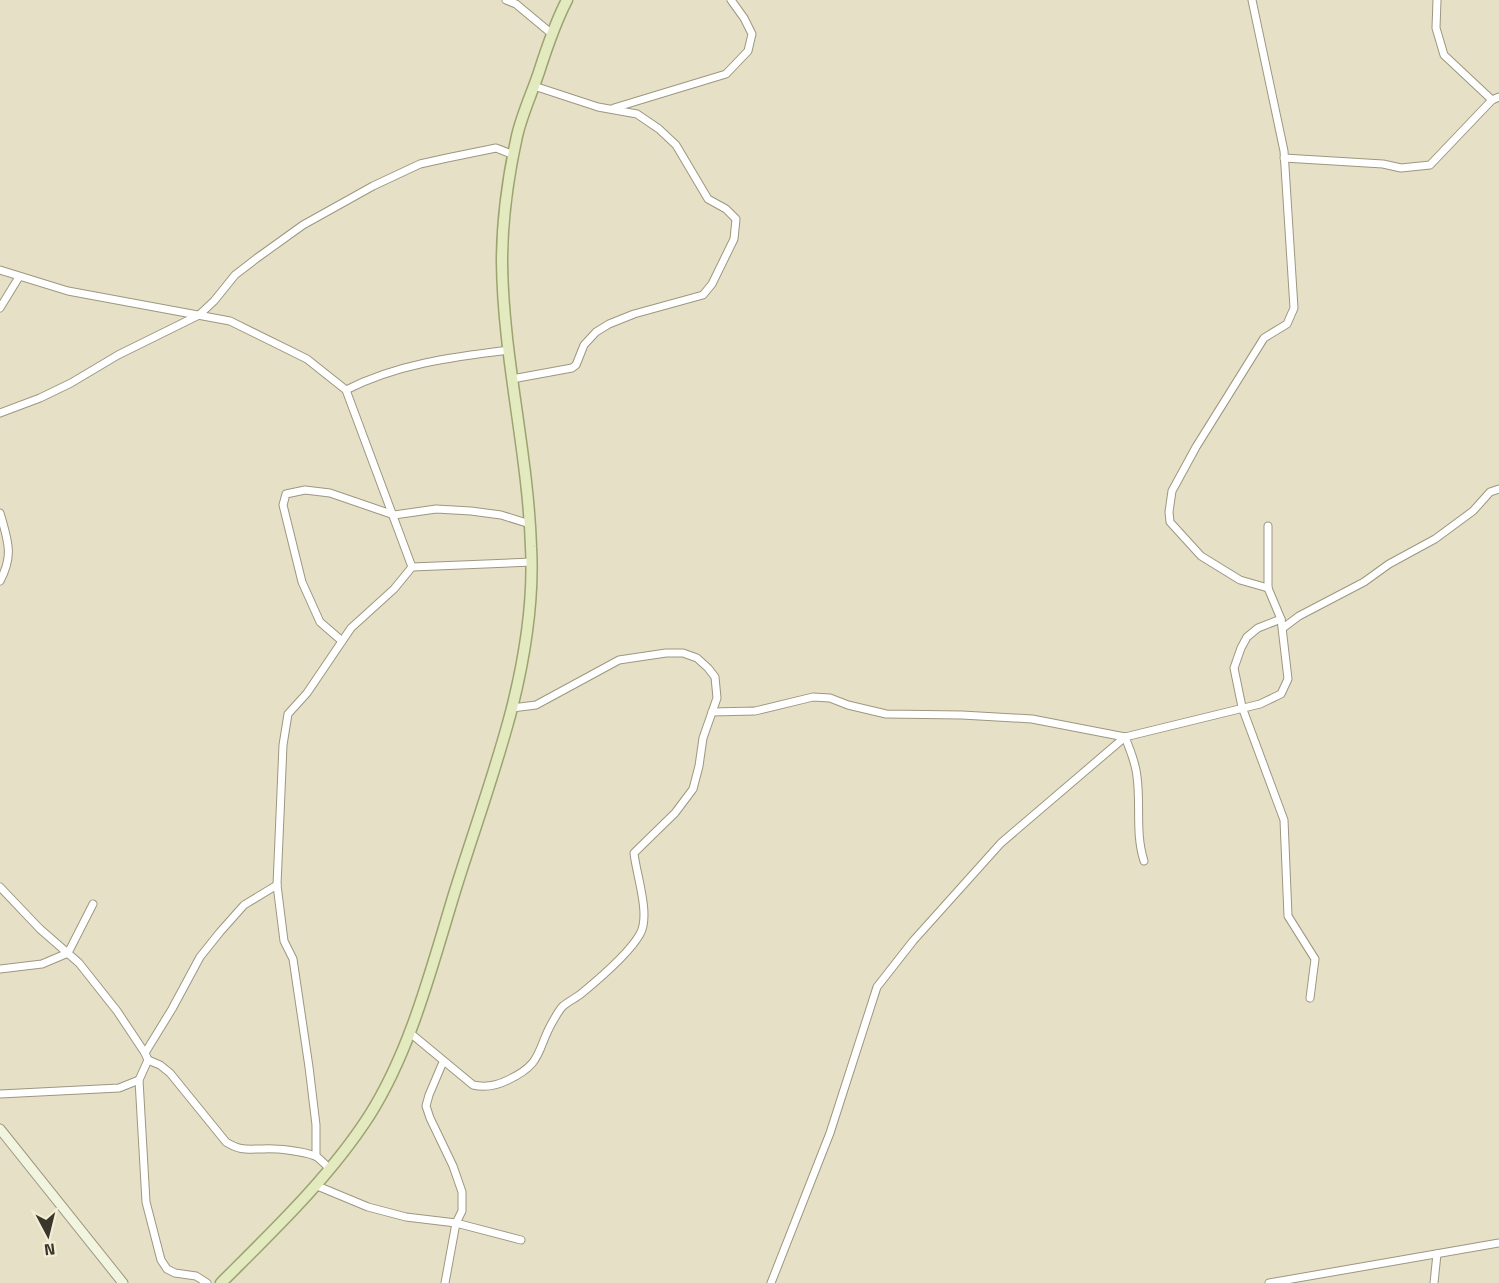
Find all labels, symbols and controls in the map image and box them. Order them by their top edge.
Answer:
north arrow [18,1205,78,1265]
text: N [43,1237,57,1262]

